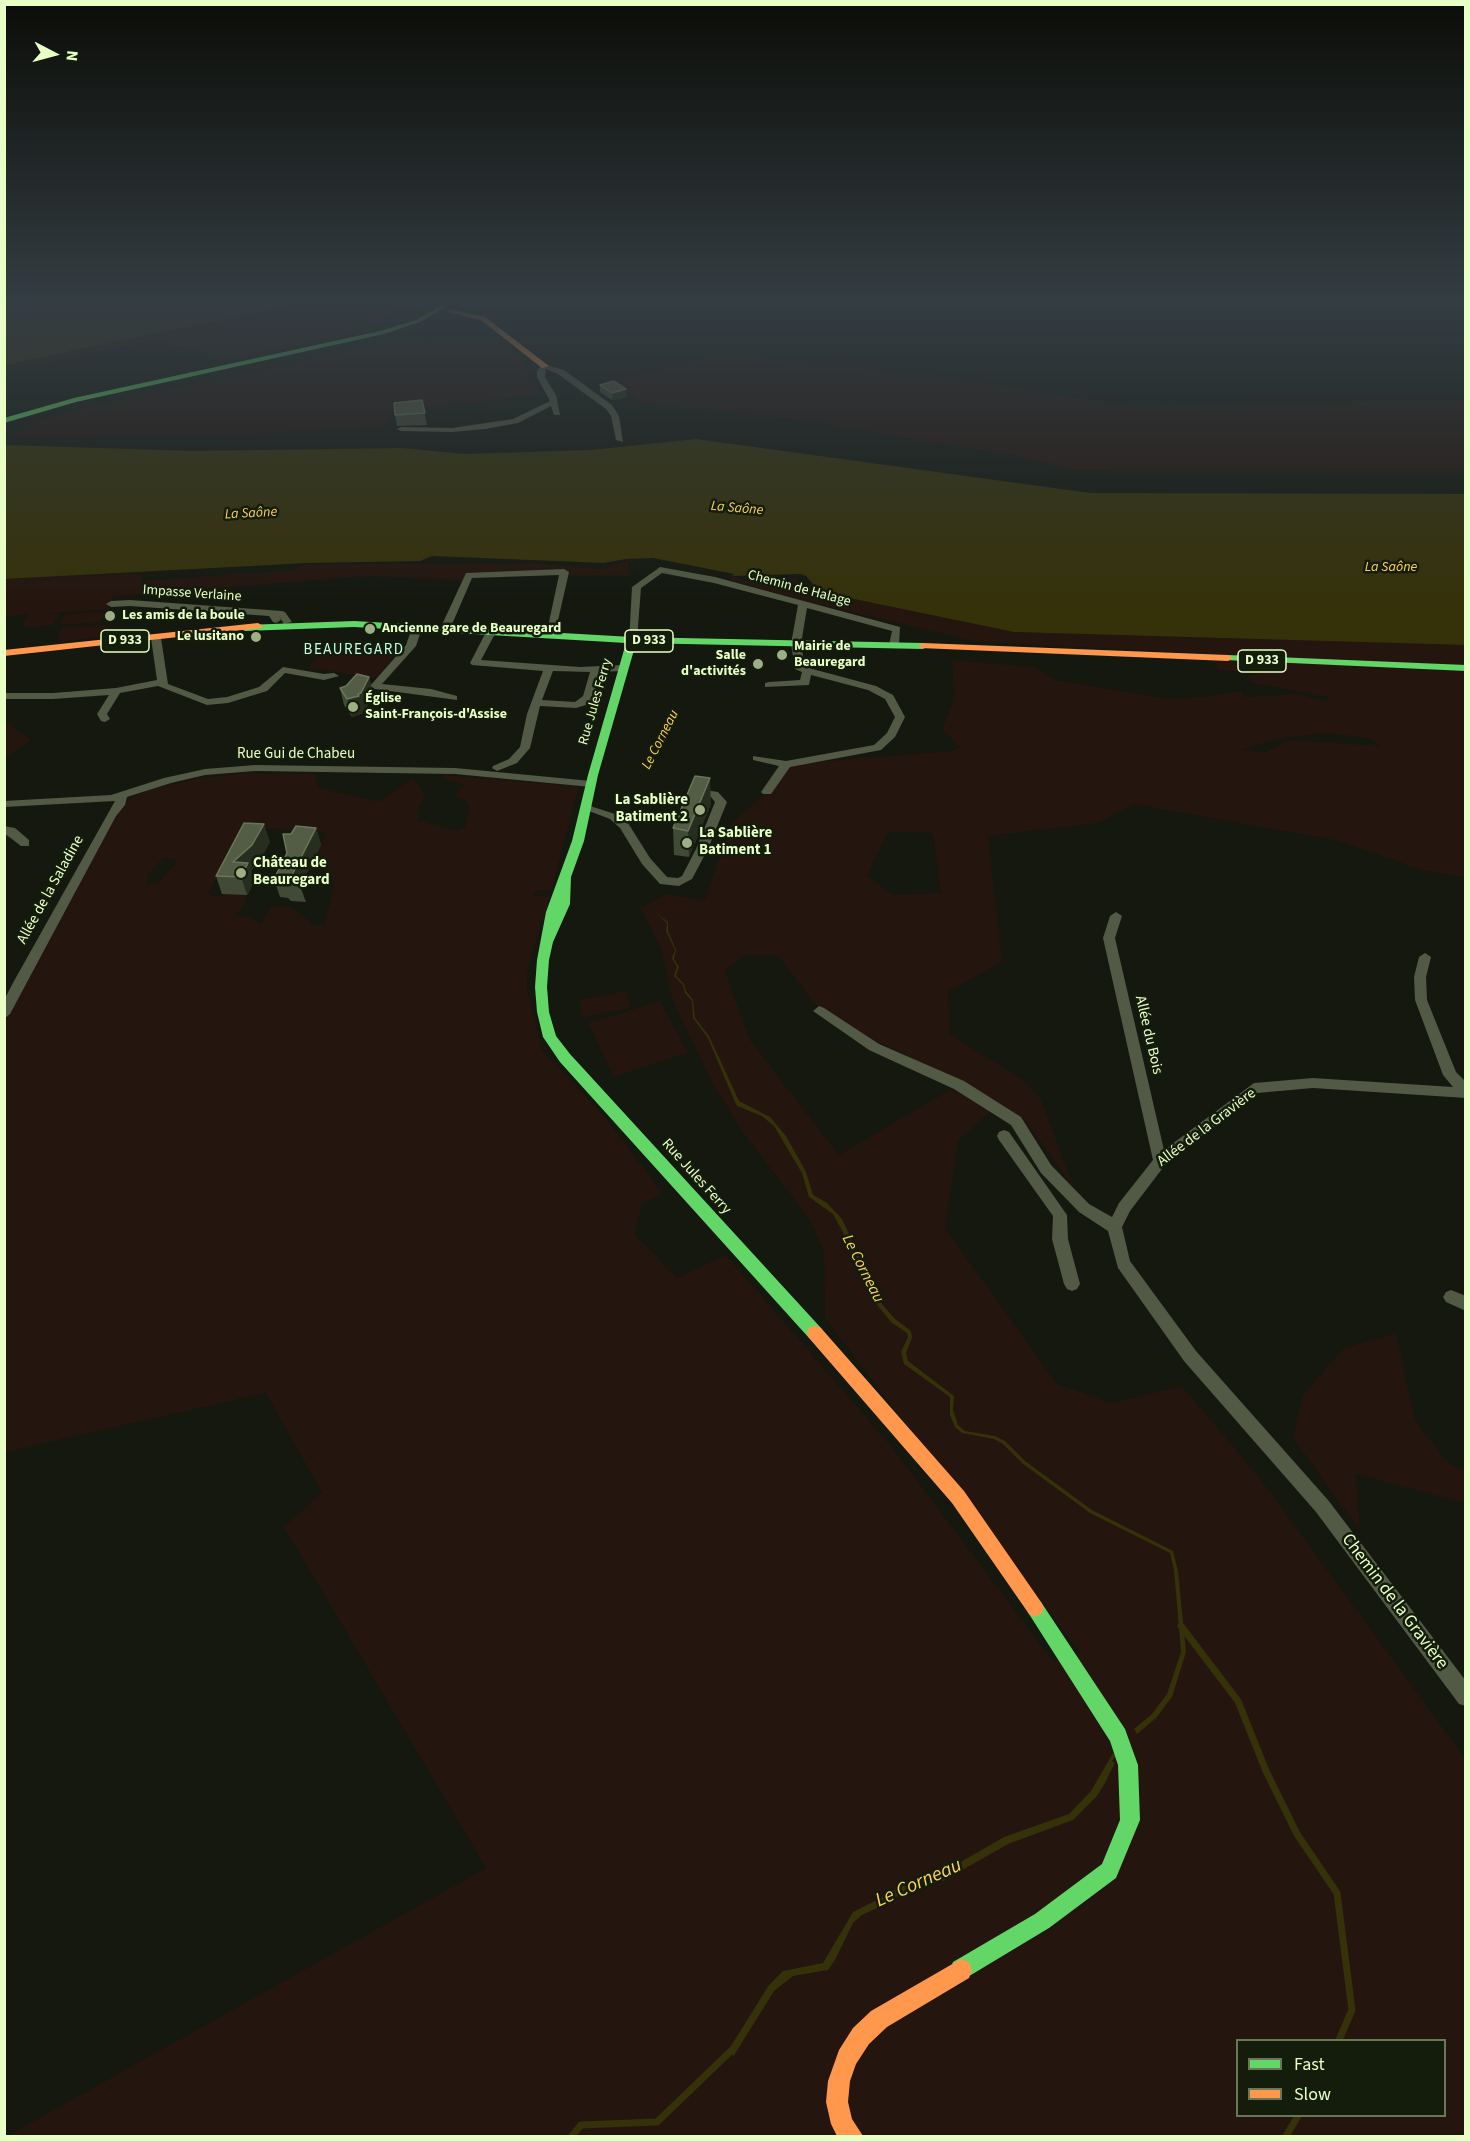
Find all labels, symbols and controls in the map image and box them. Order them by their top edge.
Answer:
north arrow [24,24,84,84]
text: N [60,49,83,62]
water label: La Saône [710,498,764,520]
water label: La Saône [224,504,278,524]
water label: La Saône [1365,560,1417,576]
street label: Chemin de Halage [746,567,852,611]
street label: Impasse Verlaine [142,582,242,606]
place label: Les amis de la boule [122,608,245,624]
marker: Les amis de la boule [103,609,117,623]
place label: Ancienne gare de Beauregard [382,621,561,637]
marker: Ancienne gare de Beauregard [363,622,377,636]
place label: Le lusitano [177,629,244,645]
road number: D 933 [101,630,149,652]
marker: Le lusitano [249,630,263,644]
road number: D 933 [625,630,673,652]
place label: Mairie de Beauregard [794,639,865,672]
district label: BEAUREGARD [304,642,404,660]
place label: Salle d'activités [681,648,746,680]
marker: Mairie de Beauregard [775,648,789,662]
road number: D 933 [1238,650,1286,672]
street label: Rue Jules Ferry [576,657,616,747]
marker: Salle d'activités [751,657,765,671]
place label: Église Saint-François-d'Assise [365,691,507,724]
marker: Église Saint-François-d'Assise [346,700,360,714]
water label: Le Corneau [639,708,683,772]
street label: Rue Gui de Chabeu [237,746,355,764]
place label: La Sablière Batiment 2 [615,792,688,827]
marker: La Sablière Batiment 2 [693,803,707,817]
place label: La Sablière Batiment 1 [699,825,772,860]
street label: Allée de la Saladine [14,833,88,947]
marker: La Sablière Batiment 1 [680,836,694,850]
place label: Château de Beauregard [253,855,330,890]
marker: Château de Beauregard [234,866,248,880]
street label: Allée du Bois [1130,994,1166,1076]
street label: Allée de la Gravière [1154,1085,1260,1171]
street label: Rue Jules Ferry [657,1136,735,1218]
water label: Le Corneau [837,1232,887,1306]
street label: Chemin de la Gravière [1336,1530,1452,1674]
water label: Le Corneau [872,1854,966,1914]
legend [1236,2039,1446,2117]
text: Fast [1294,2052,1325,2077]
text: Slow [1294,2082,1331,2107]

